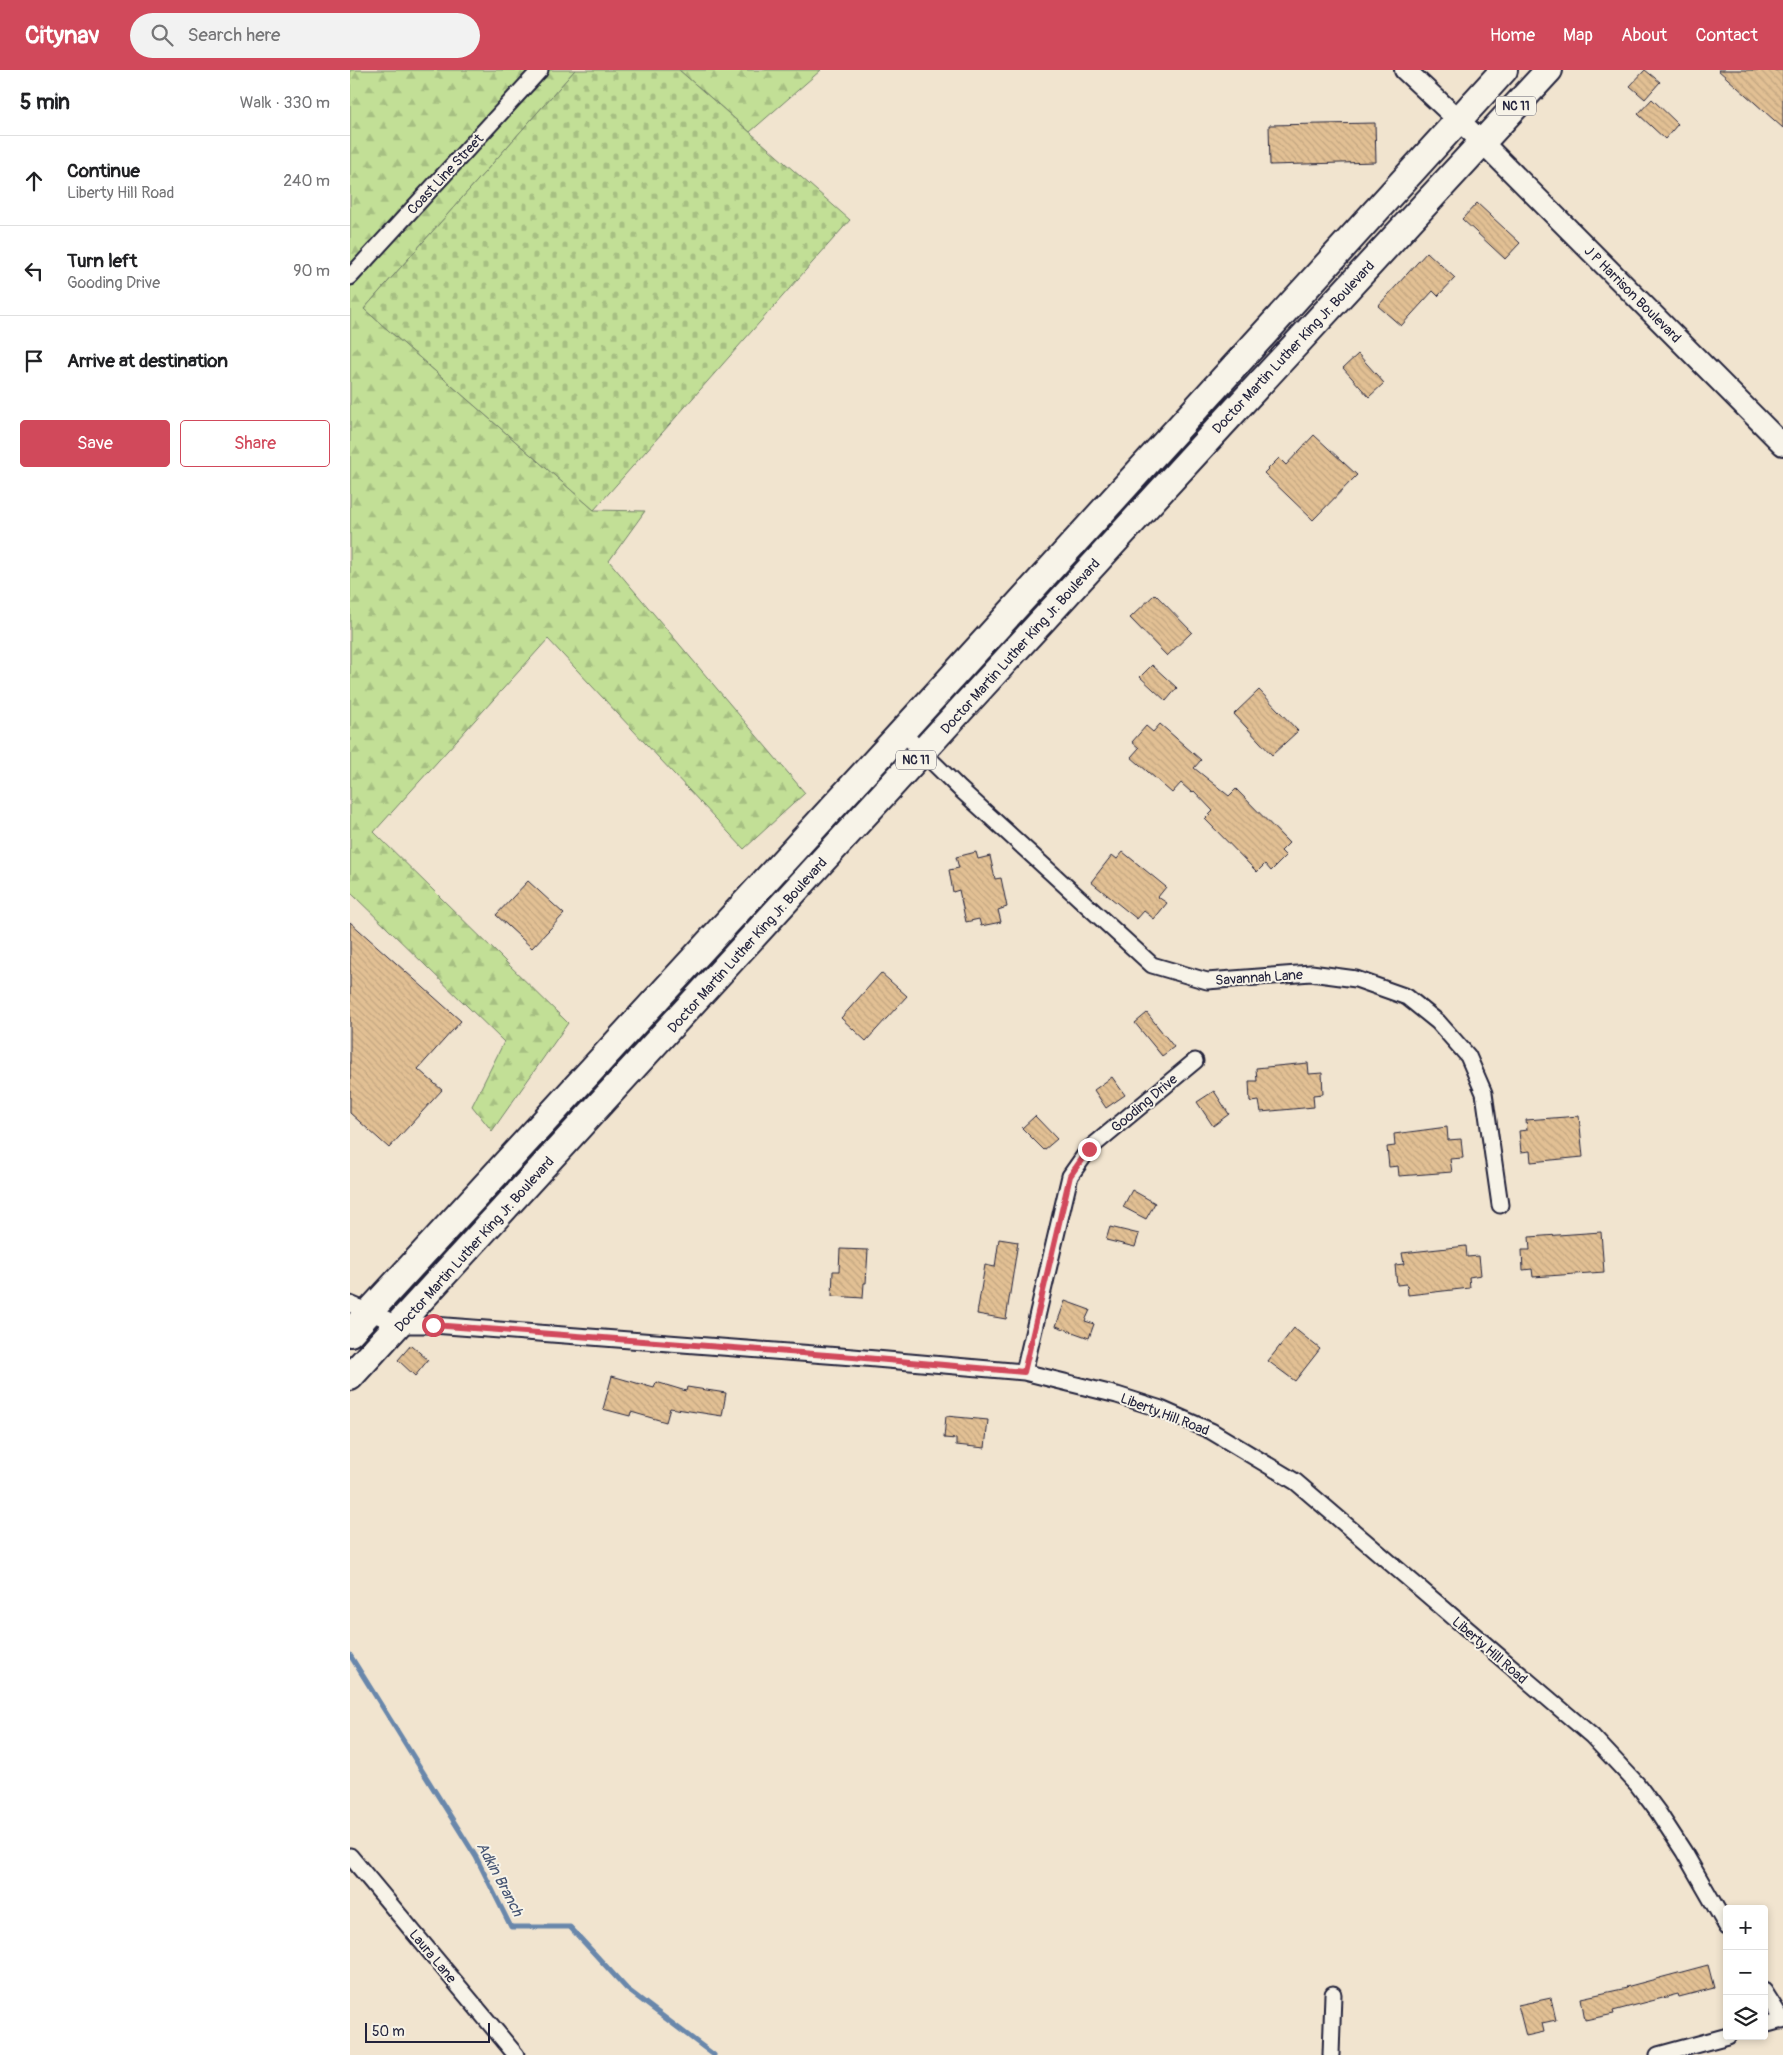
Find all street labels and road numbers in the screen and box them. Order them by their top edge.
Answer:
road number: NC 11 [1496,97,1536,116]
street label: Coast Line Street [404,130,487,218]
street label: J P Harrison Boulevard [1581,242,1685,346]
street label: Doctor Martin Luther King Jr. Boulevard [1209,257,1378,437]
street label: Doctor Martin Luther King Jr. Boulevard [937,555,1104,738]
road number: NC 11 [896,750,936,770]
street label: Doctor Martin Luther King Jr. Boulevard [664,854,831,1037]
street label: Savannah Lane [1215,966,1304,989]
street label: Gooding Drive [1108,1071,1181,1136]
street label: Doctor Martin Luther King Jr. Boulevard [391,1153,558,1336]
street label: Liberty Hill Road [1118,1390,1212,1439]
street label: Liberty Hill Road [1449,1613,1531,1688]
street label: Laura Lane [405,1926,460,1987]

